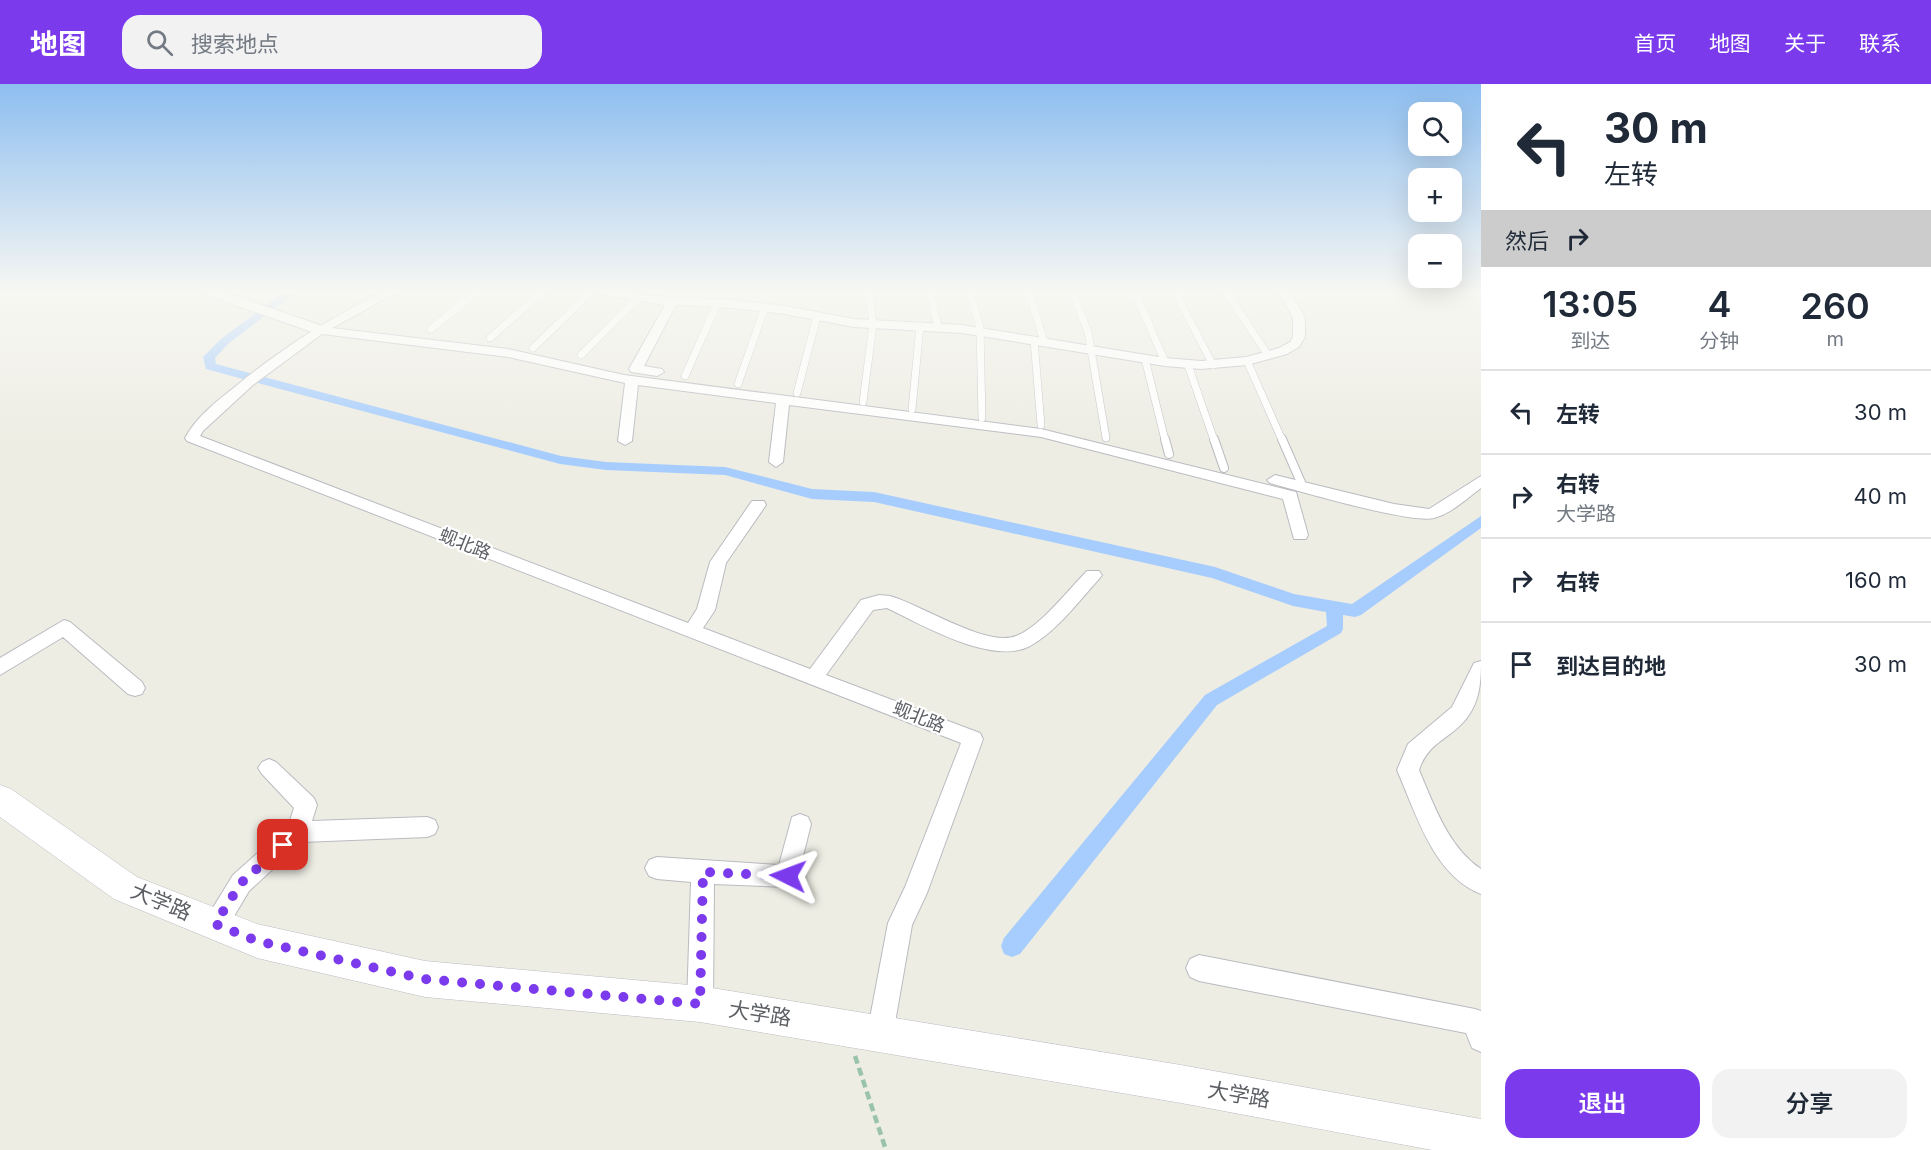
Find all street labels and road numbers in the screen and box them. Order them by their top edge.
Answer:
street label: 蚬北路 [436,524,494,563]
street label: 蚬北路 [890,697,948,736]
street label: 大学路 [127,878,195,925]
street label: 大学路 [727,996,793,1031]
street label: 大学路 [1206,1077,1272,1112]

